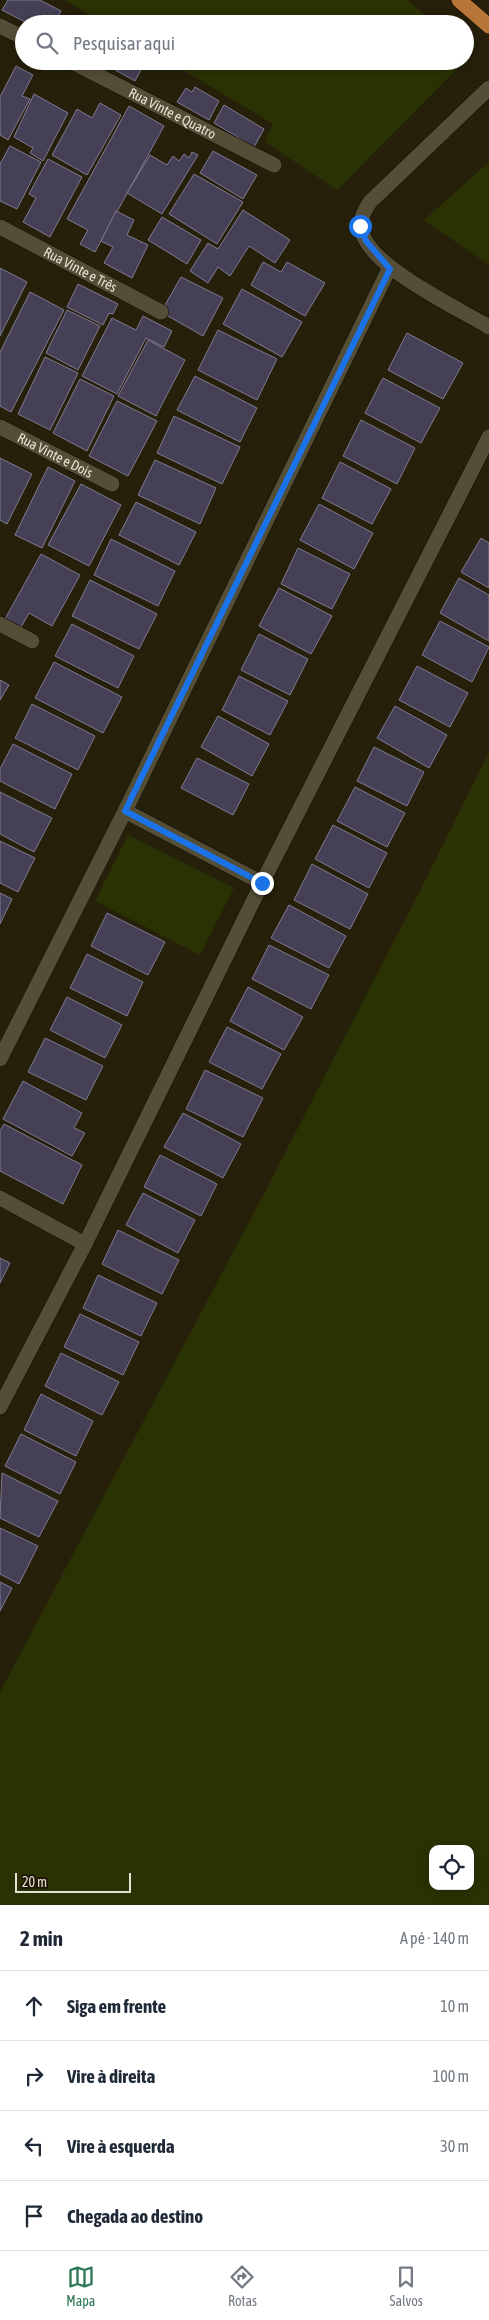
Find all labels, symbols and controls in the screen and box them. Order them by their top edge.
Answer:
search box [15,15,474,70]
icon: search [33,29,61,57]
text: Pesquisar aqui [73,32,175,54]
street label: Rua Vinte e Quatro [126,84,219,142]
route start [349,215,372,238]
street label: Rua Vinte e Três [41,244,120,295]
street label: Rua Vinte e Dois [15,429,96,481]
route end [251,872,274,895]
map controls [429,1845,474,1890]
button: locate [429,1845,474,1890]
scale bar [15,1870,131,1893]
text: 20 m [22,1874,47,1890]
text: 2 min [20,1926,63,1950]
text: A pé · 140 m [400,1929,469,1947]
icon: ahead [20,1992,48,2020]
text: Siga em frente [67,1995,166,2017]
text: 10 m [440,1997,469,2015]
icon: right [20,2062,48,2090]
text: Vire à direita [67,2065,155,2087]
text: 100 m [433,2067,469,2085]
icon: left [20,2132,48,2160]
text: Vire à esquerda [67,2135,175,2157]
text: 30 m [440,2137,469,2155]
icon: arrive [20,2202,48,2230]
text: Chegada ao destino [67,2205,203,2227]
tab: Mapa [66,2263,95,2309]
tab: Rotas [228,2263,257,2309]
tab: Salvos [390,2263,423,2309]

